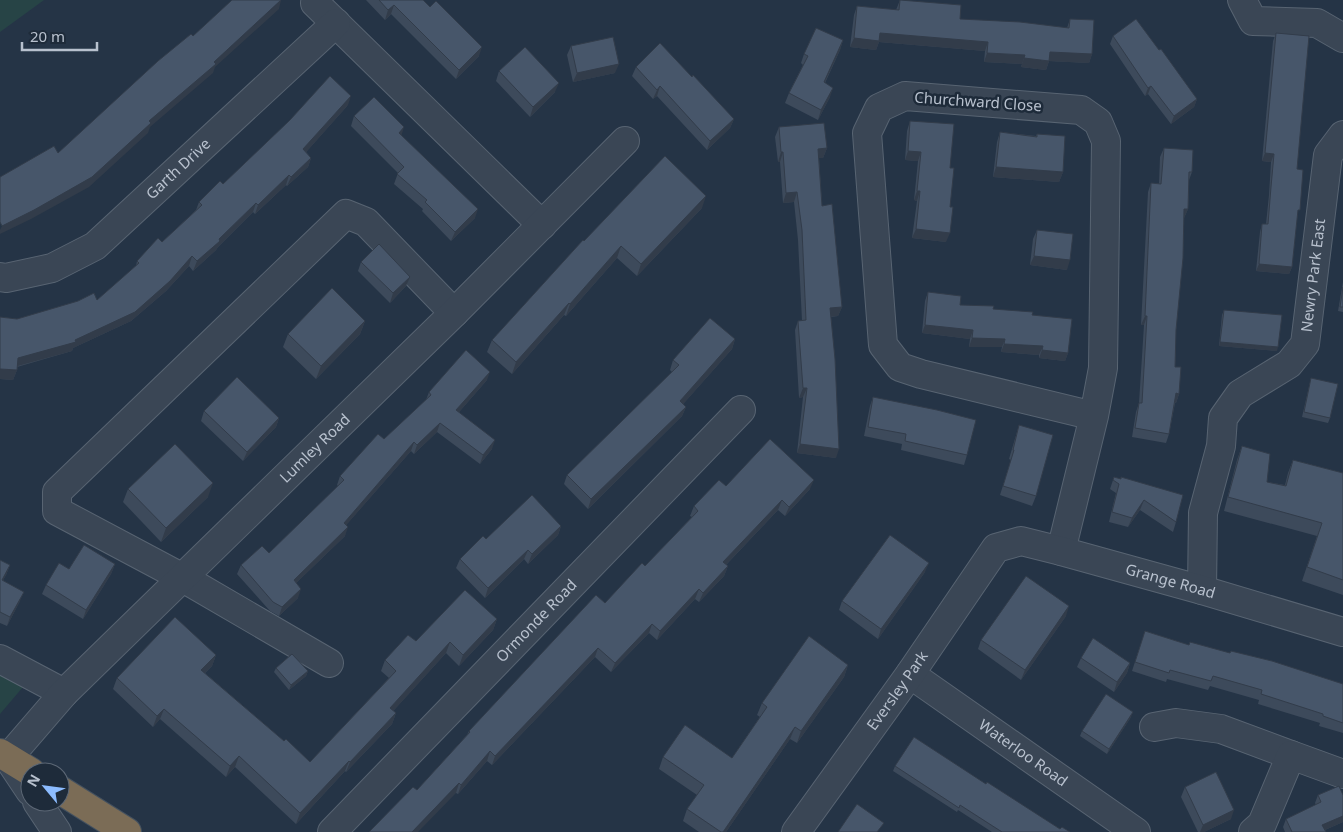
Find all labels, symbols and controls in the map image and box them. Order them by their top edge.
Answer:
scale bar [22,20,98,52]
text: 20 m [30,26,65,46]
street label: Churchward Close [914,87,1042,115]
street label: Garth Drive [141,133,214,203]
street label: Newry Park East [1296,217,1329,333]
street label: Lumley Road [275,409,354,487]
street label: Grange Road [1123,558,1218,602]
street label: Ormonde Road [491,574,581,666]
street label: Eversley Park [862,647,932,734]
street label: Waterloo Road [975,714,1072,790]
north arrow [20,762,70,812]
text: N [22,771,44,790]

